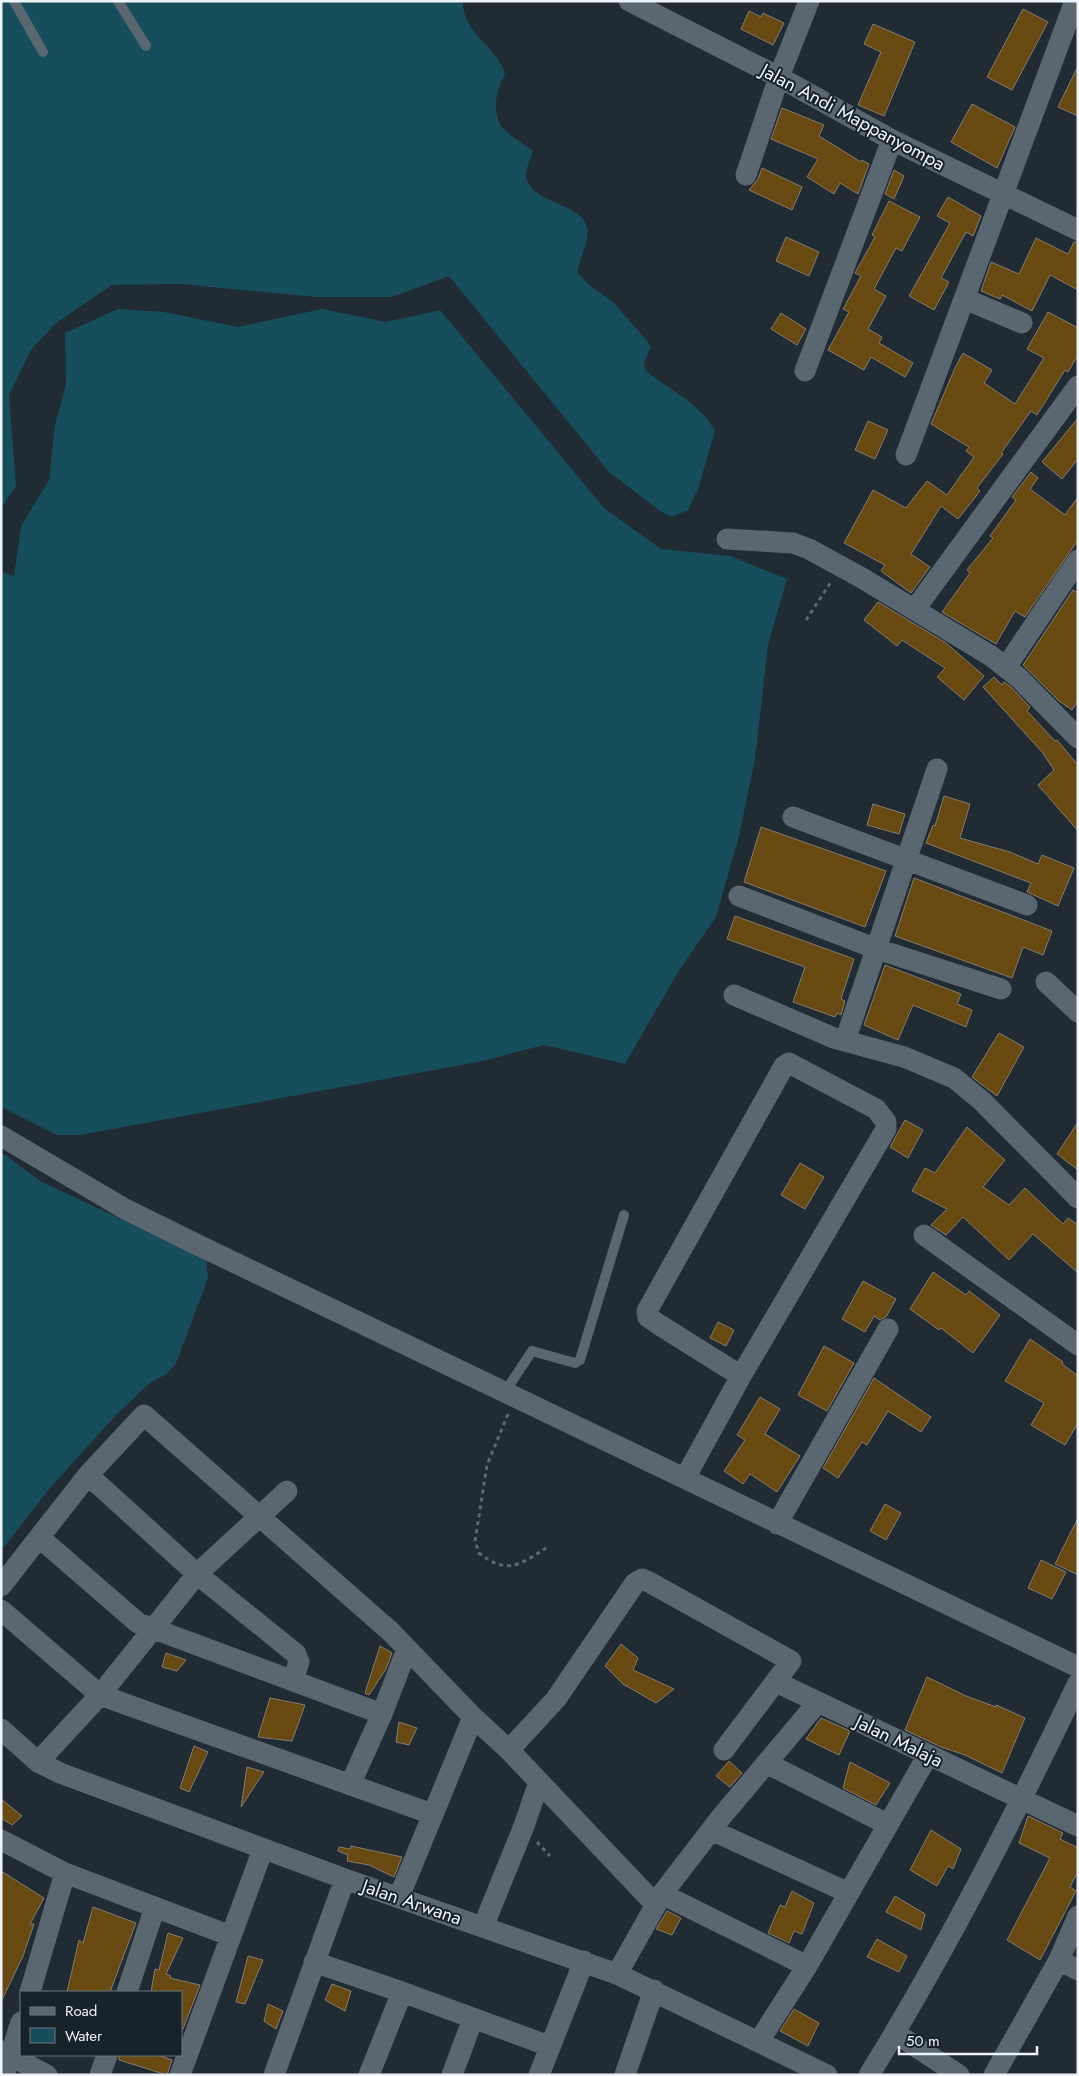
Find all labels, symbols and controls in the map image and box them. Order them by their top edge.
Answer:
street label: Jalan Andi Mappanyompa [753,55,950,177]
street label: Jalan Malaja [848,1707,948,1774]
street label: Jalan Arwana [356,1871,465,1932]
legend [20,1991,182,2056]
text: Road [65,2000,97,2022]
scale bar [899,2024,1036,2056]
text: Water [65,2025,103,2047]
text: 50 m [906,2030,940,2052]

